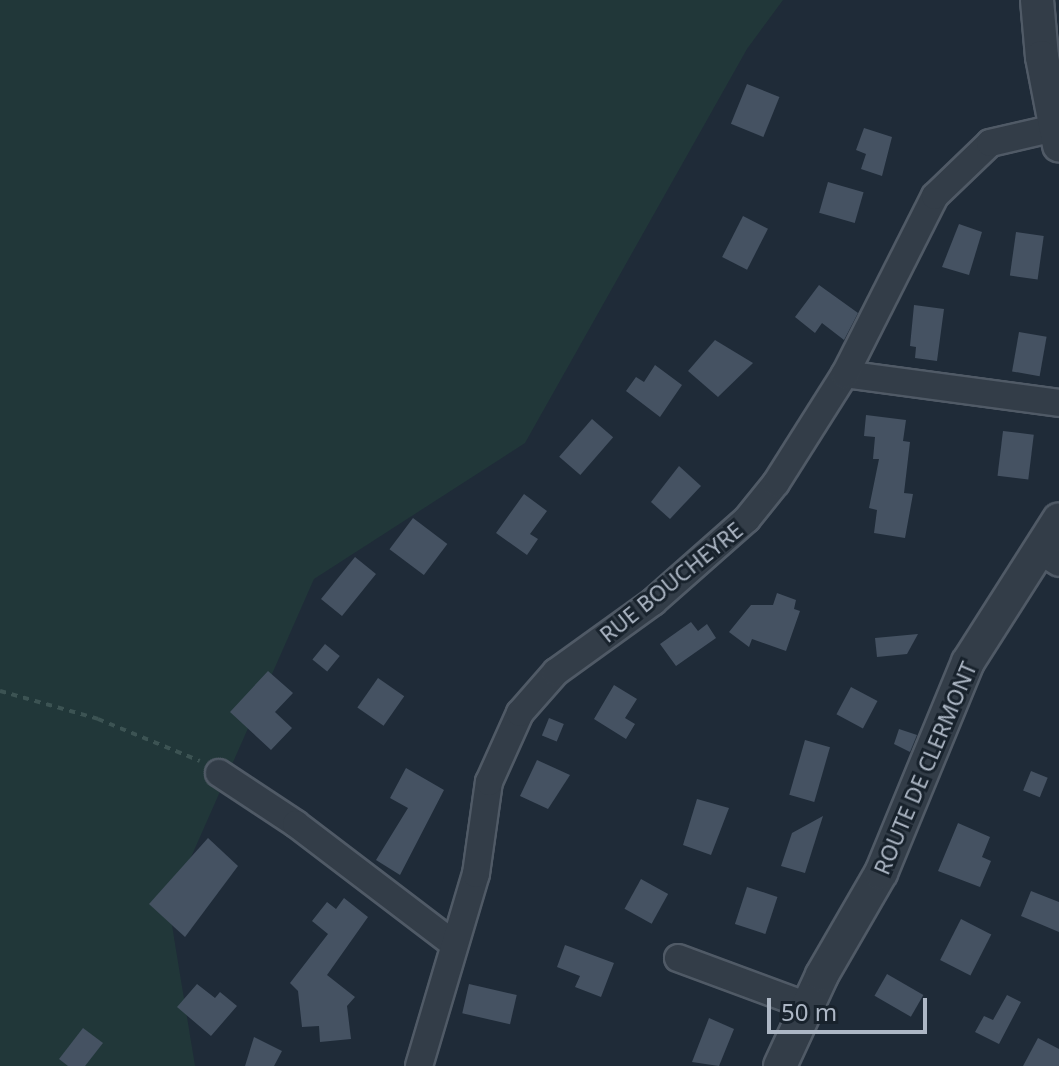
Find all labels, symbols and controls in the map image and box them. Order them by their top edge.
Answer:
street label: RUE BOUCHEYRE [594,516,748,648]
street label: ROUTE DE CLERMONT [868,658,982,878]
scale bar [771,982,931,1032]
text: 50 m [781,995,837,1028]

